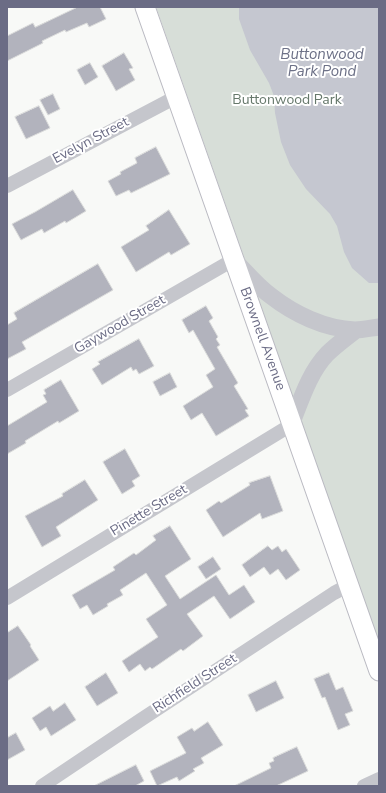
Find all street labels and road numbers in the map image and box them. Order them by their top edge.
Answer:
street label: Evelyn Street [50,114,132,168]
street label: Brownell Avenue [236,285,288,393]
street label: Gaywood Street [72,292,168,358]
street label: Pinette Street [108,482,190,540]
street label: Richfield Street [150,651,240,717]

